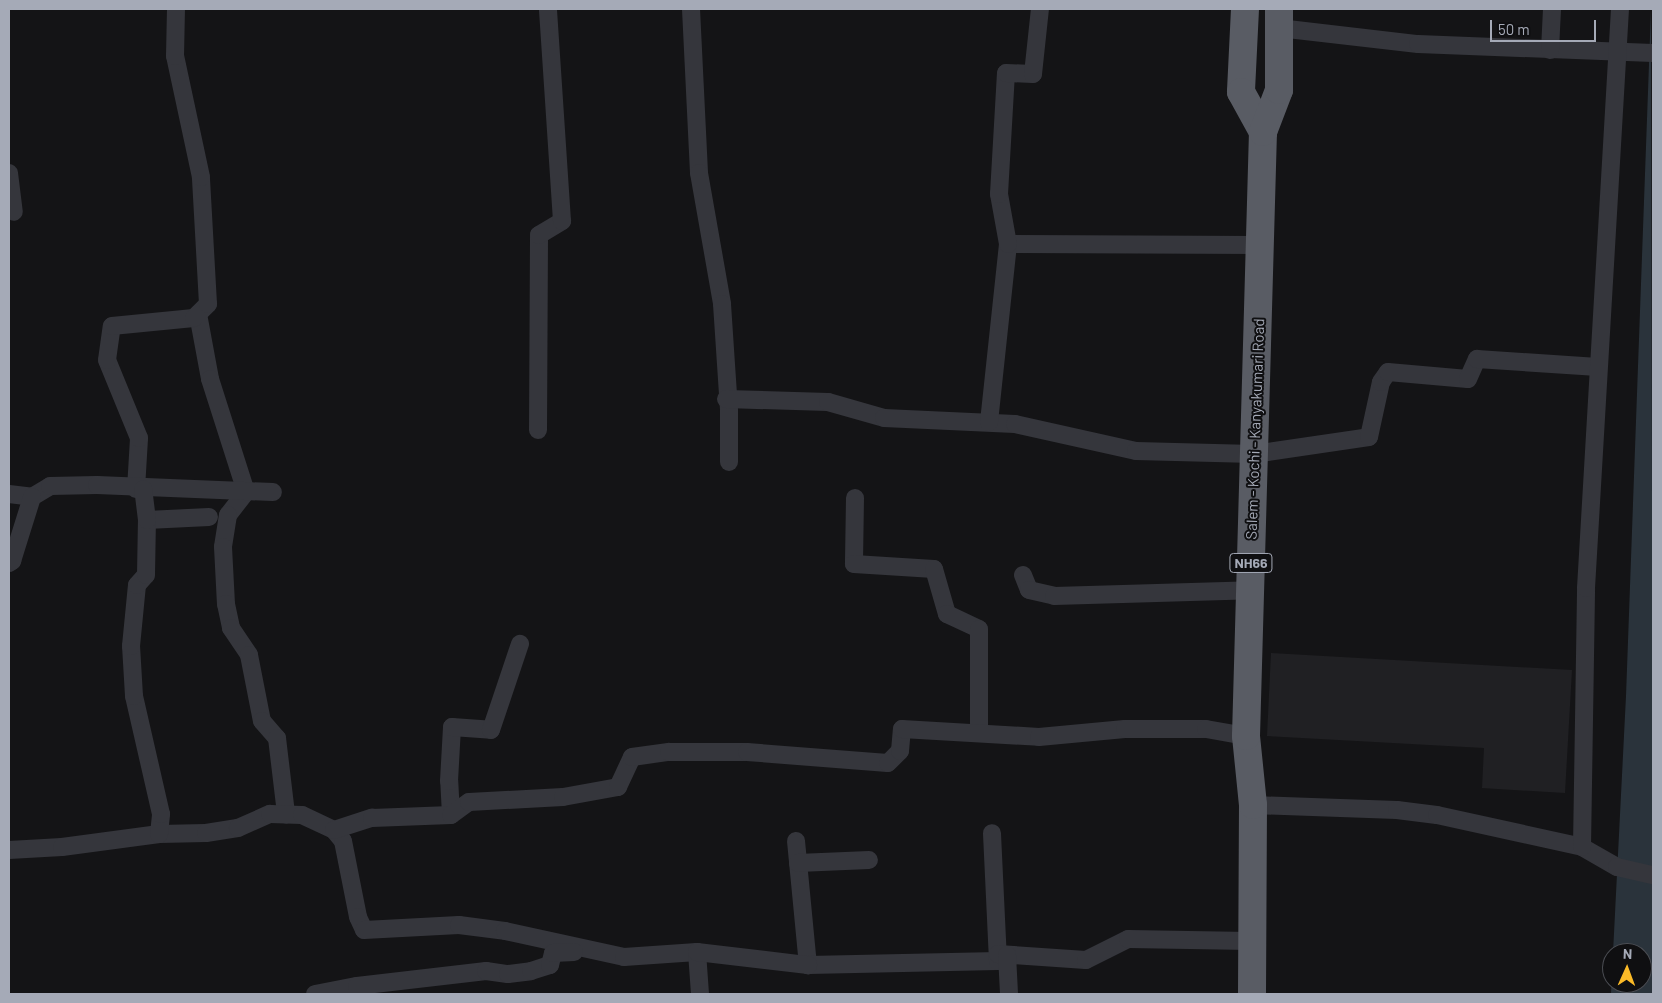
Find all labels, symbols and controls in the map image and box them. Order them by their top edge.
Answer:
scale bar [1492,10,1598,42]
text: 50 m [1498,20,1530,38]
street label: Salem - Kochi - Kanyakumari Road [1242,318,1268,540]
road number: NH66 [1228,552,1274,574]
north arrow [1602,943,1652,993]
text: N [1623,945,1632,962]

